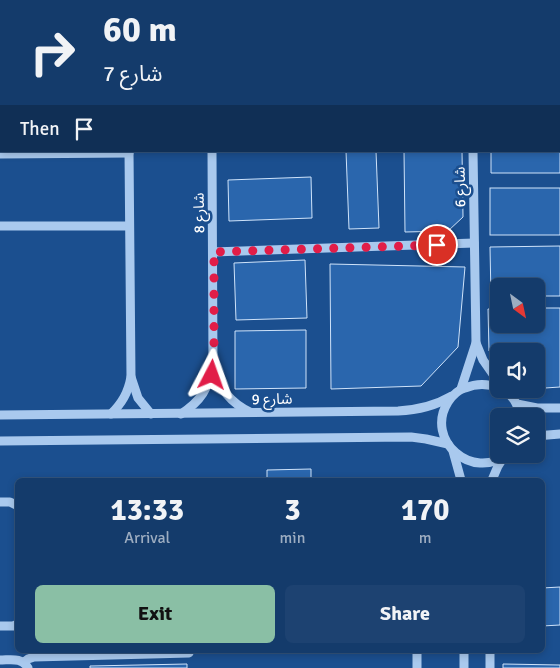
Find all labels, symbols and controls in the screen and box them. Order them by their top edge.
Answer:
text: 60 m [103,8,177,51]
icon: right [20,20,85,85]
text: شارع 7 [103,60,163,87]
icon: arrive [70,115,98,143]
text: Then [20,117,60,141]
street label: شارع 6 [451,166,472,207]
street label: شارع 8 [190,192,211,233]
pin [416,224,458,266]
icon: arrive [423,231,451,259]
north arrow [490,278,545,332]
map controls [490,278,545,463]
button: sound [490,343,545,398]
position arrow [185,348,237,400]
street label: شارع 9 [252,390,293,411]
button: layers [490,408,545,463]
text: 13:33 [110,492,184,529]
text: 3 [284,492,301,529]
text: 170 [401,492,449,529]
text: Arrival [124,528,170,548]
text: min [280,528,305,548]
text: m [419,528,432,548]
button: Exit [35,585,275,643]
button: Share [285,585,525,643]

